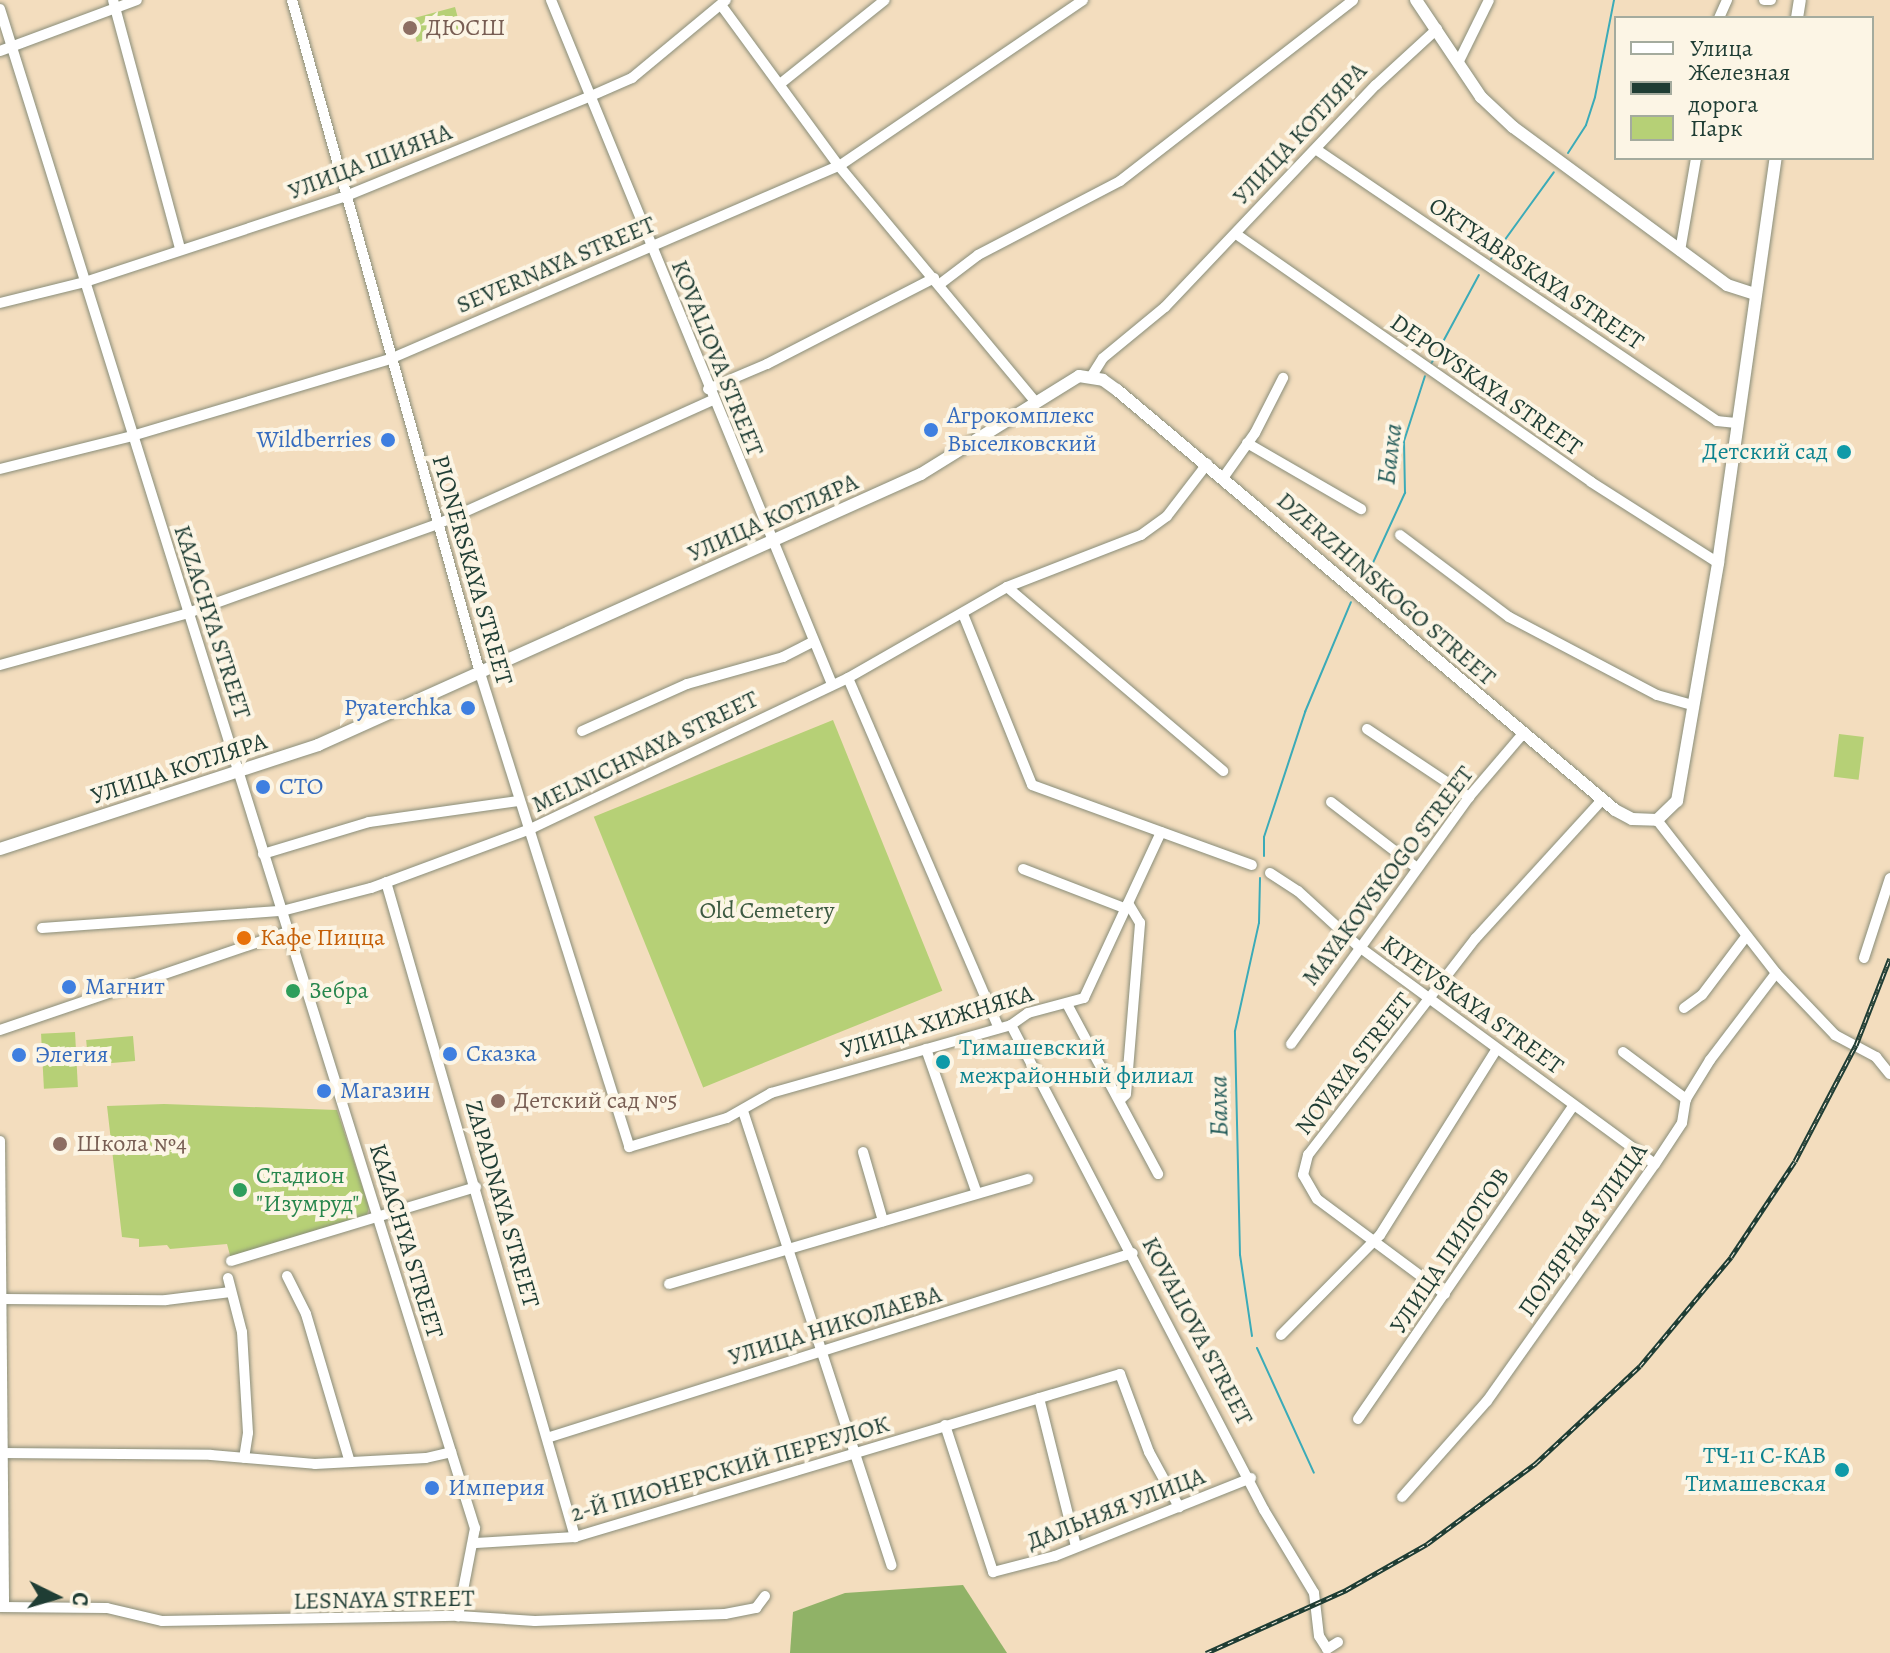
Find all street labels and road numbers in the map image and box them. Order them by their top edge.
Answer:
street label: УЛИЦА КОТЛЯРА [1227,57,1373,211]
street label: УЛИЦА ШИЯНА [284,118,456,206]
street label: OKTYABRSKAYA STREET [1423,191,1649,357]
street label: SEVERNAYA STREET [452,210,660,320]
street label: KOVALIOVA STREET [665,256,769,460]
street label: DEPOVSKAYA STREET [1385,308,1587,462]
street label: PIONERSKAYA STREET [425,452,519,688]
street label: УЛИЦА КОТЛЯРА [683,468,863,568]
street label: DZERZHINSKOGO STREET [1271,486,1501,692]
street label: KAZACHYA STREET [167,522,257,722]
street label: MELNICHNAYA STREET [527,685,763,819]
street label: УЛИЦА КОТЛЯРА [87,727,271,811]
street label: MAYAKOVSKOGO STREET [1296,761,1480,991]
street label: KIYEVSKAYA STREET [1375,929,1569,1081]
street label: УЛИЦА ХИЖНЯКА [837,979,1037,1065]
street label: NOVAYA STREET [1290,987,1418,1141]
street label: ZAPADNAYA STREET [459,1097,545,1311]
street label: ПОЛЯРНАЯ УЛИЦА [1512,1138,1654,1322]
street label: KAZACHYA STREET [363,1140,449,1342]
street label: УЛИЦА ПИЛОТОВ [1384,1163,1516,1339]
street label: KOVALIOVA STREET [1135,1232,1259,1430]
street label: УЛИЦА НИКОЛАЕВА [725,1280,945,1372]
street label: 2-Й ПИОНЕРСКИЙ ПЕРЕУЛОК [567,1410,893,1528]
street label: ДАЛЬНЯЯ УЛИЦА [1023,1462,1209,1556]
street label: LESNAYA STREET [293,1584,475,1616]

